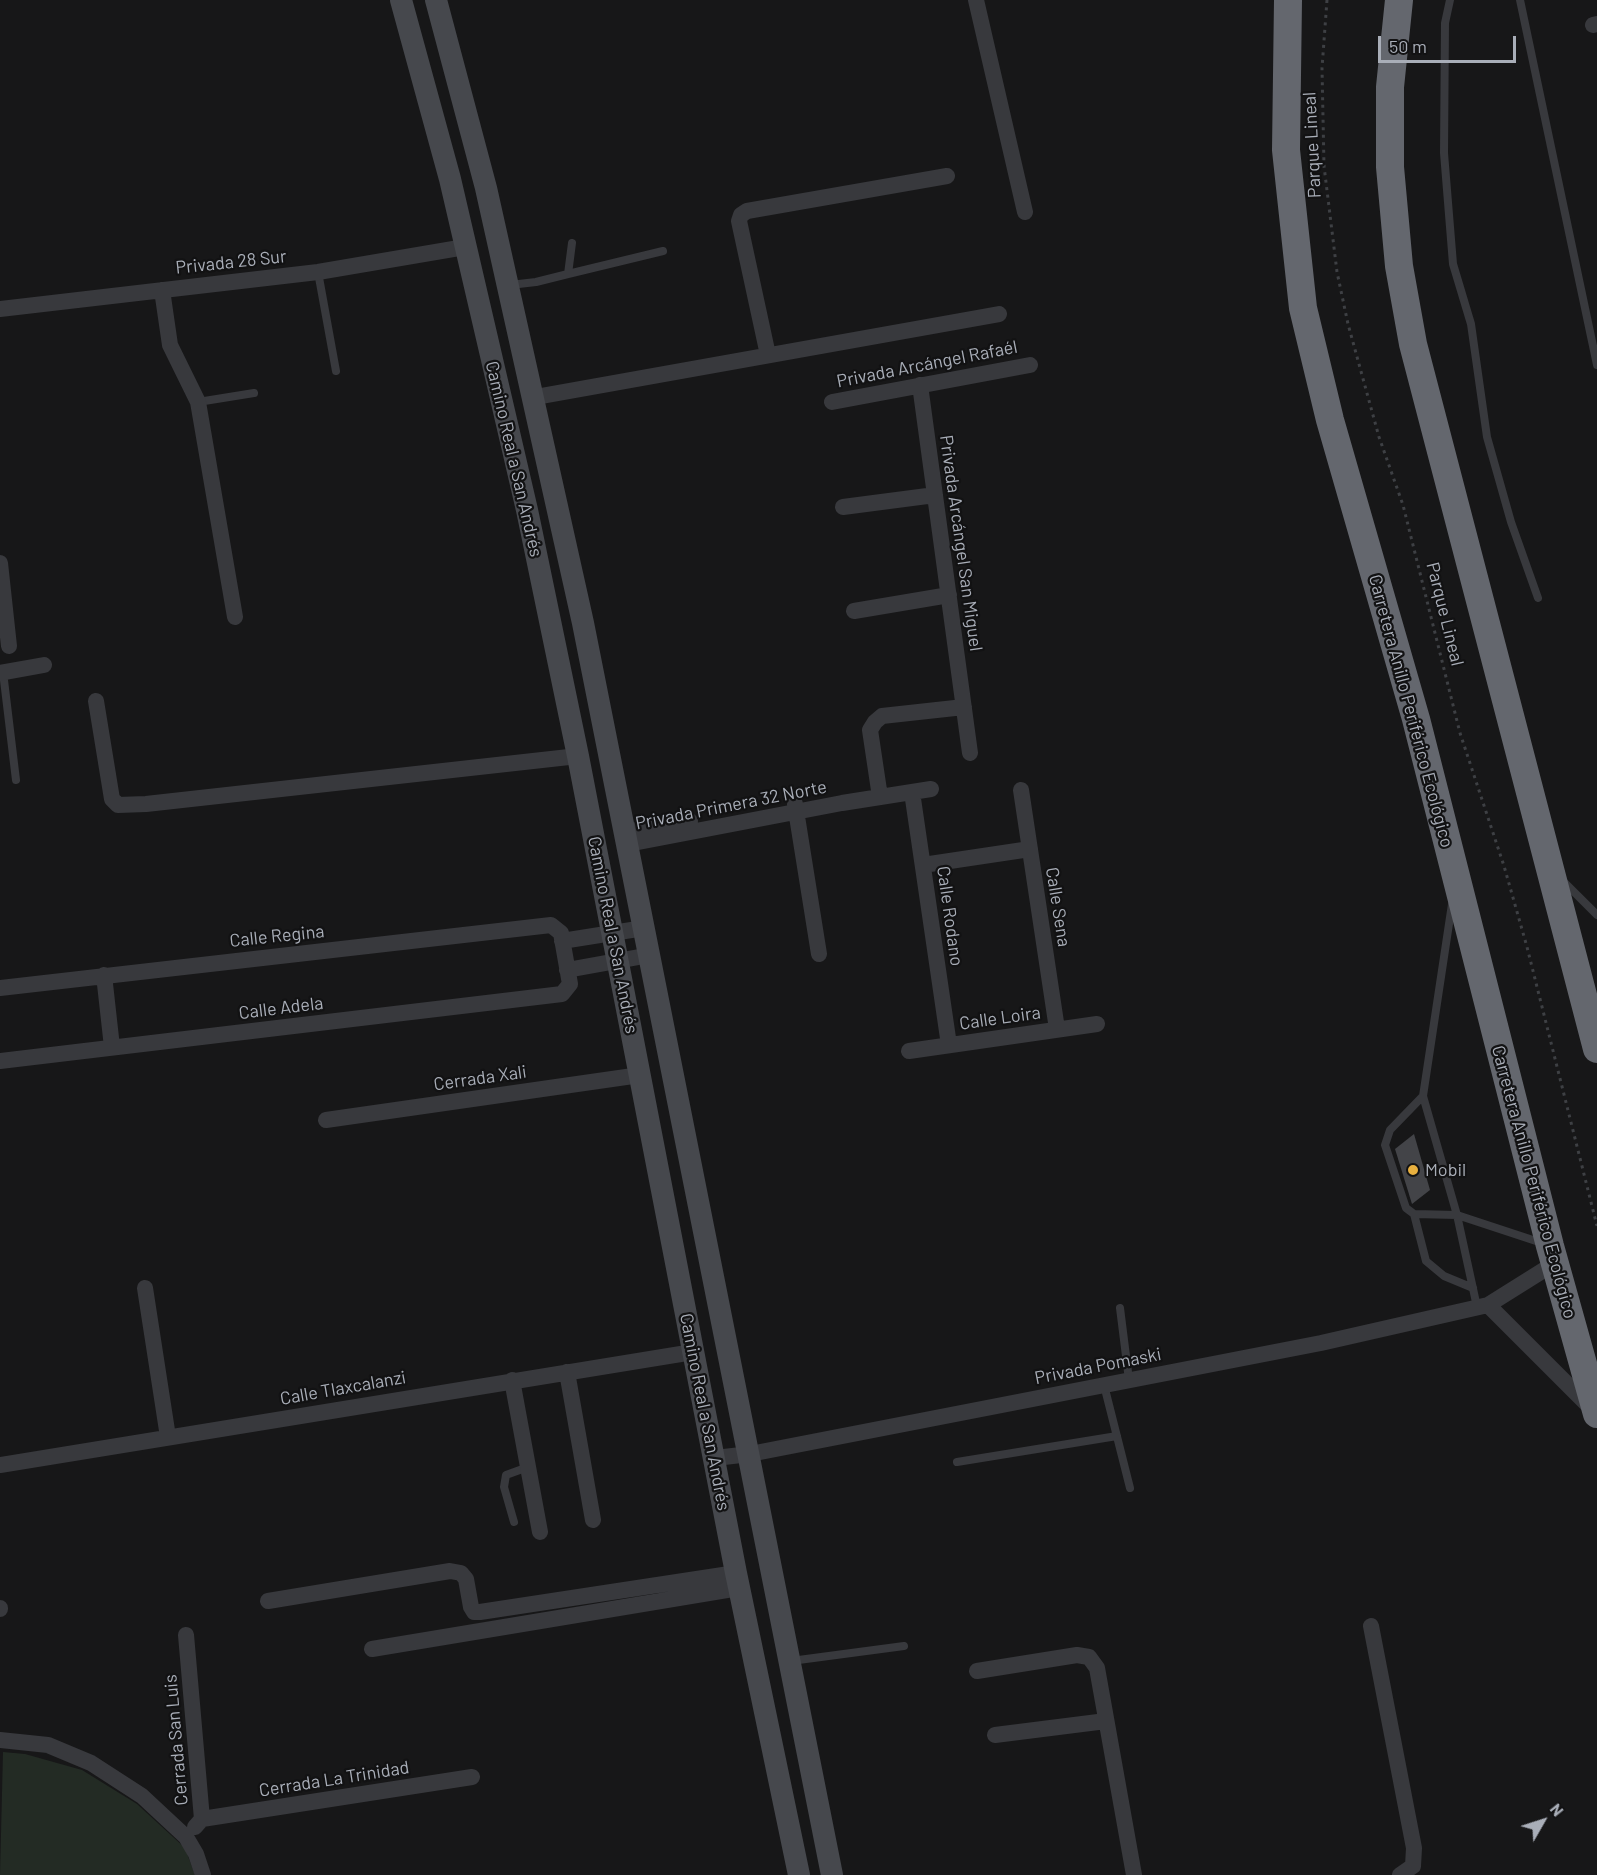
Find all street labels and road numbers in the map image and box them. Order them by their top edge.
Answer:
street label: Parque Lineal [1298,91,1326,199]
street label: Privada 28 Sur [175,245,287,279]
street label: Privada Arcángel Rafaél [835,336,1019,392]
street label: Camino Real a San Andrés [481,359,547,559]
street label: Privada Arcángel San Miguel [935,434,987,652]
street label: Parque Lineal [1422,560,1468,668]
street label: Carretera Anillo Periférico Ecológico [1364,572,1458,850]
street label: Privada Primera 32 Norte [633,776,829,834]
street label: Camino Real a San Andrés [583,835,643,1035]
street label: Calle Rodano [932,865,968,967]
street label: Calle Sena [1041,866,1075,948]
street label: Calle Regina [229,920,325,952]
street label: Calle Adela [238,992,324,1024]
street label: Calle Loira [958,1002,1042,1034]
street label: Carretera Anillo Periférico Ecológico [1487,1043,1581,1321]
street label: Cerrada Xali [432,1061,528,1095]
street label: Camino Real a San Andrés [675,1312,735,1512]
street label: Privada Pomaski [1033,1343,1163,1389]
street label: Calle Tlaxcalanzi [278,1366,408,1410]
street label: Cerrada San Luis [160,1674,192,1806]
street label: Cerrada La Trinidad [257,1756,411,1802]

